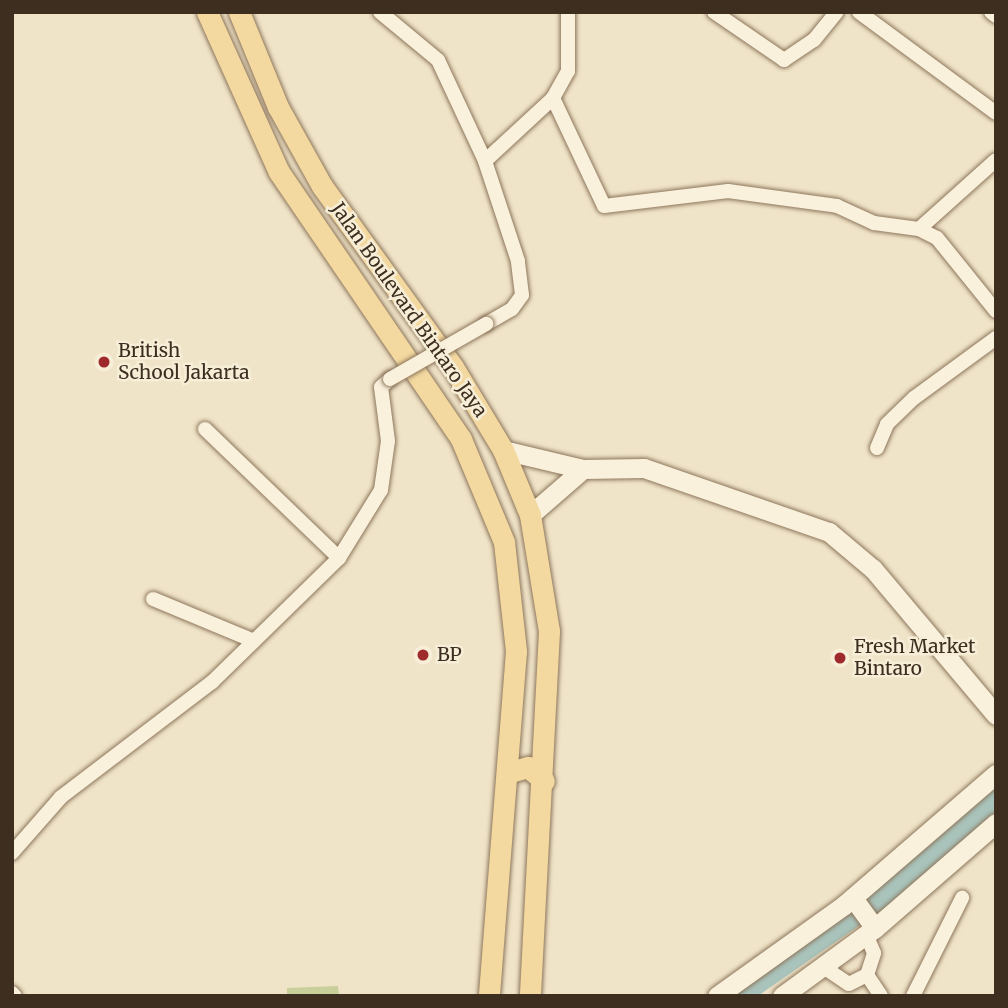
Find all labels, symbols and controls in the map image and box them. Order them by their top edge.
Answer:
street label: Jalan Boulevard Bintaro Jaya [326,198,492,422]
place label: British School Jakarta [118,340,250,384]
marker: British School Jakarta [96,354,112,370]
place label: Fresh Market Bintaro [854,636,975,680]
place label: BP [437,644,462,666]
marker: BP [415,647,431,663]
marker: Fresh Market Bintaro [832,650,848,666]

